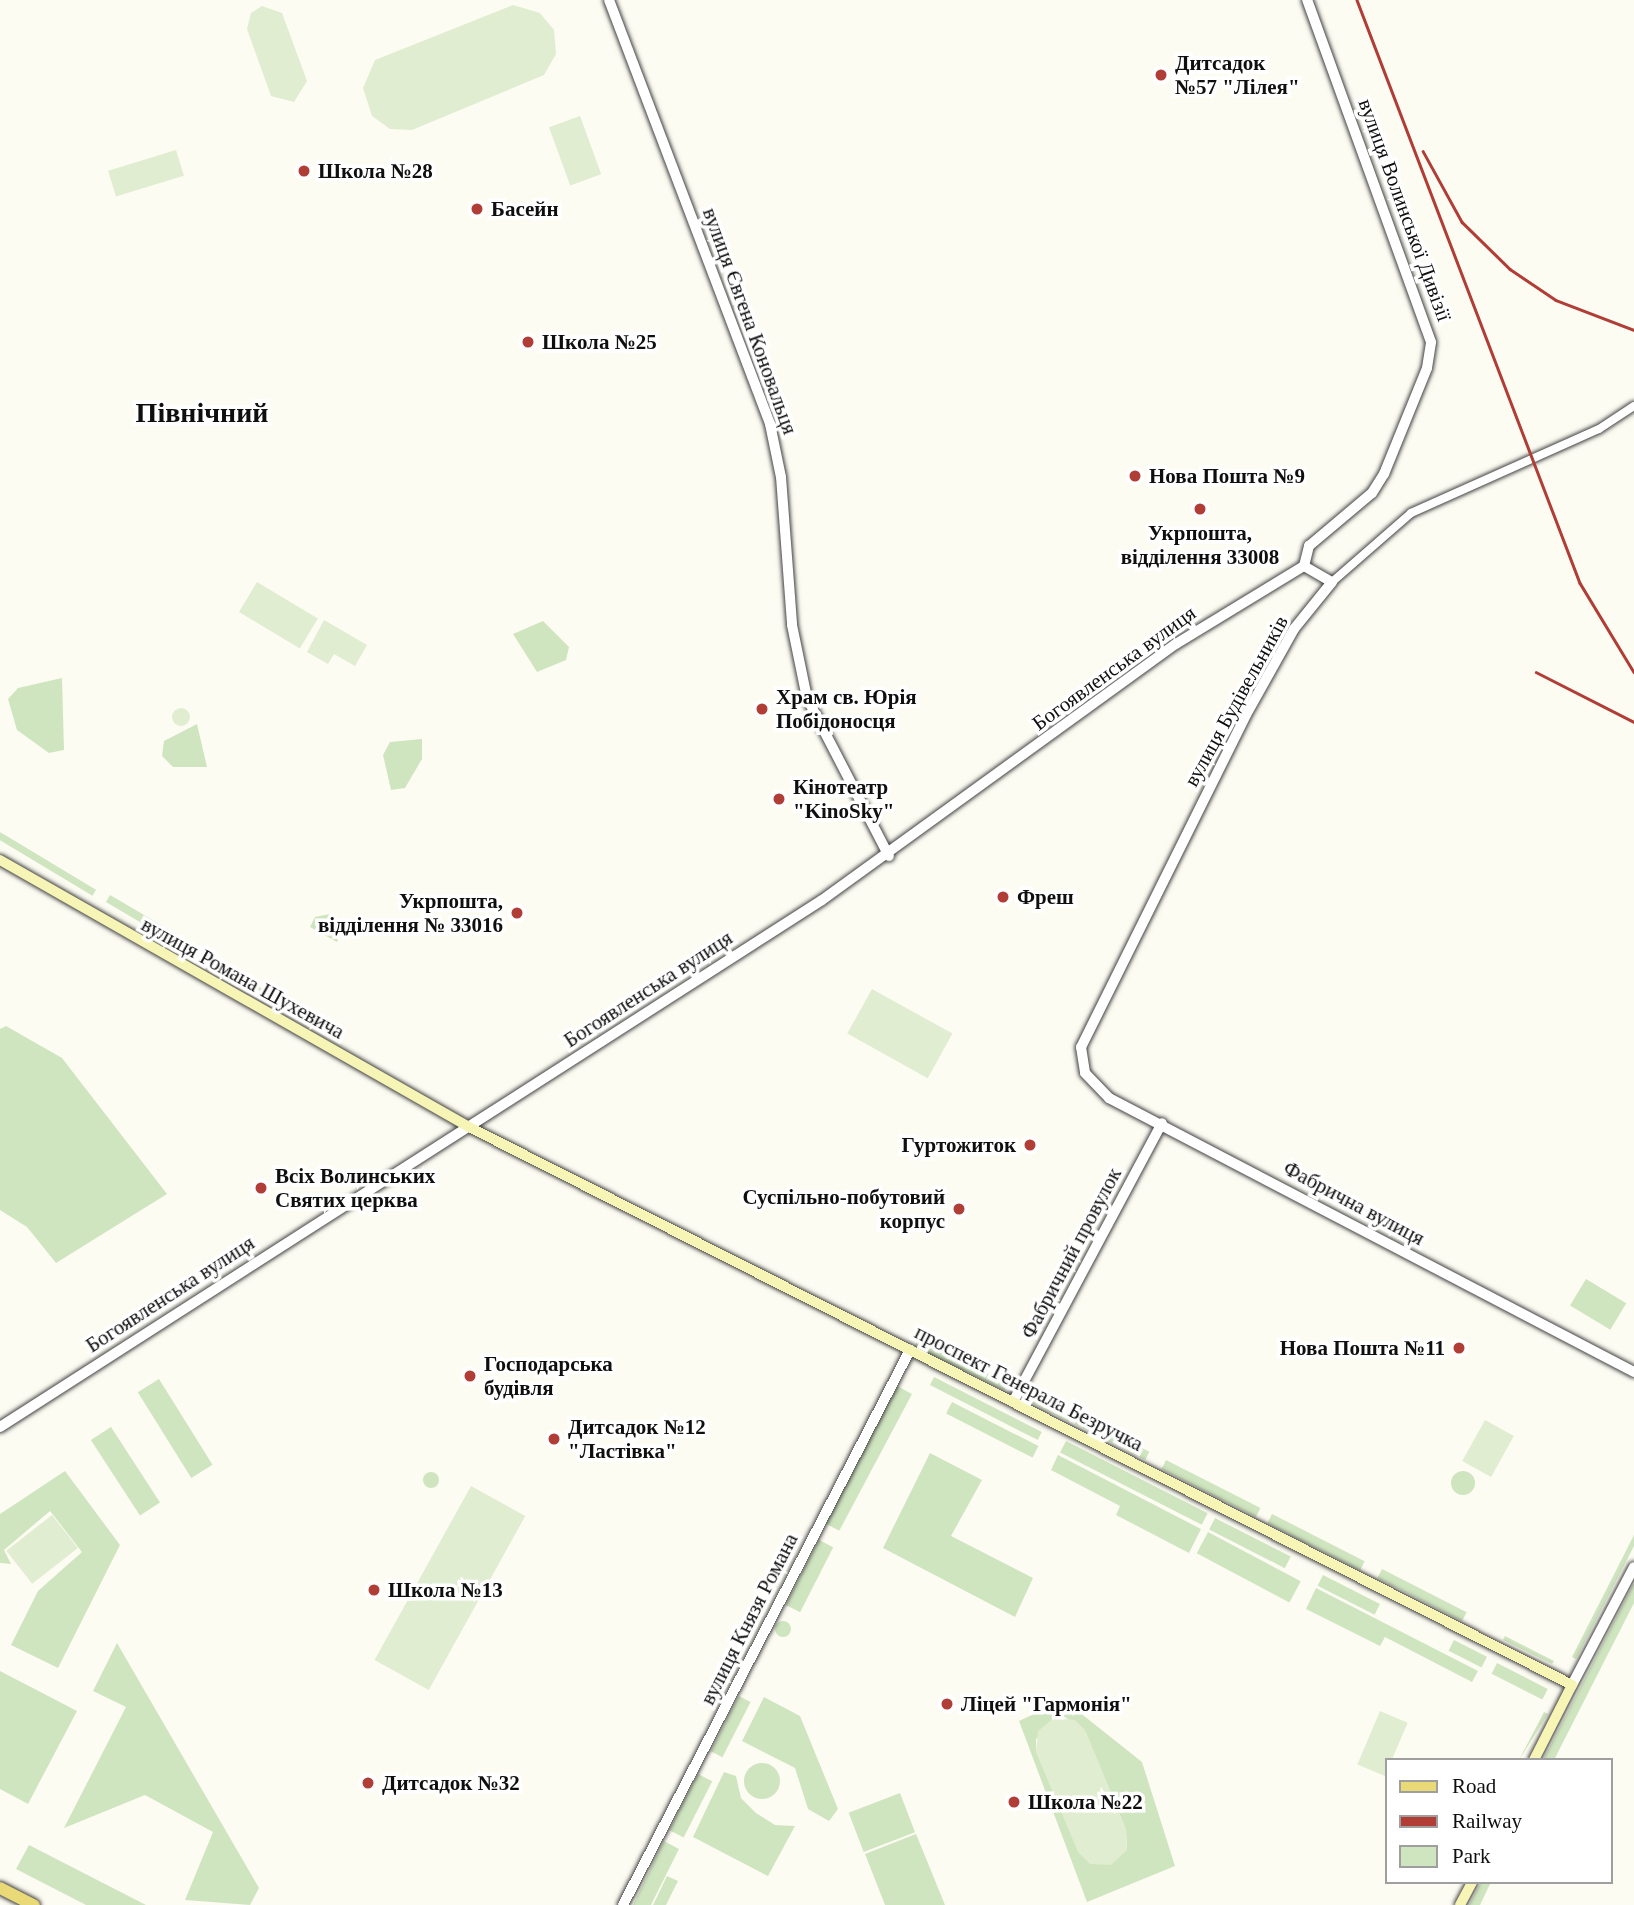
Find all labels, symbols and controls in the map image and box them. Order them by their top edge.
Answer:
place label: Дитсадок №57 "Лілея" [1175,50,1300,100]
marker: Дитсадок №57 "Лілея" [1153,67,1169,83]
street label: вулиця Волинської Дивізії [1353,95,1457,325]
place label: Школа №28 [318,158,433,184]
marker: Школа №28 [296,163,312,179]
place label: Басейн [491,196,558,222]
marker: Басейн [469,201,485,217]
street label: вулиця Євгена Коновальця [697,204,803,438]
place label: Школа №25 [542,329,657,355]
marker: Школа №25 [520,334,536,350]
district label: Північний [136,396,268,430]
place label: Нова Пошта №9 [1149,463,1305,489]
marker: Нова Пошта №9 [1127,468,1143,484]
marker: Укрпошта, відділення 33008 [1192,501,1208,517]
place label: Укрпошта, відділення 33008 [1121,520,1279,570]
street label: Богоявленська вулиця [1027,600,1201,736]
street label: вулиця Будівельників [1179,611,1293,791]
place label: Храм св. Юрія Побідоносця [776,684,917,734]
marker: Храм св. Юрія Побідоносця [754,701,770,717]
place label: Кінотеатр "KinoSky" [793,774,895,824]
marker: Кінотеатр "KinoSky" [771,791,787,807]
place label: Фреш [1017,884,1074,910]
place label: Укрпошта, відділення № 33016 [318,888,503,938]
marker: Фреш [995,889,1011,905]
marker: Укрпошта, відділення № 33016 [509,905,525,921]
street label: вулиця Романа Шухевича [137,912,349,1044]
street label: Богоявленська вулиця [559,925,737,1053]
place label: Гуртожиток [902,1132,1016,1158]
marker: Гуртожиток [1022,1137,1038,1153]
street label: Фабрична вулиця [1279,1155,1429,1251]
place label: Всіх Волинських Святих церква [275,1163,435,1213]
street label: Фабричний провулок [1015,1163,1127,1343]
marker: Всіх Волинських Святих церква [253,1180,269,1196]
place label: Суспільно-побутовий корпус [742,1184,945,1234]
marker: Суспільно-побутовий корпус [951,1201,967,1217]
street label: Богоявленська вулиця [81,1230,259,1358]
street label: проспект Генерала Безручка [911,1319,1147,1457]
place label: Нова Пошта №11 [1280,1335,1445,1361]
marker: Нова Пошта №11 [1451,1340,1467,1356]
place label: Господарська будівля [484,1351,613,1401]
marker: Господарська будівля [462,1368,478,1384]
place label: Дитсадок №12 "Ластівка" [568,1414,706,1464]
marker: Дитсадок №12 "Ластівка" [546,1431,562,1447]
street label: вулиця Князя Романа [695,1529,803,1709]
place label: Школа №13 [388,1577,503,1603]
marker: Школа №13 [366,1582,382,1598]
place label: Ліцей "Гармонія" [961,1691,1132,1717]
marker: Ліцей "Гармонія" [939,1696,955,1712]
legend [1386,1758,1613,1884]
place label: Дитсадок №32 [382,1770,520,1796]
text: Road [1452,1774,1496,1798]
marker: Дитсадок №32 [360,1775,376,1791]
place label: Школа №22 [1028,1789,1143,1815]
marker: Школа №22 [1006,1794,1022,1810]
text: Railway [1452,1809,1522,1833]
text: Park [1452,1844,1491,1868]

